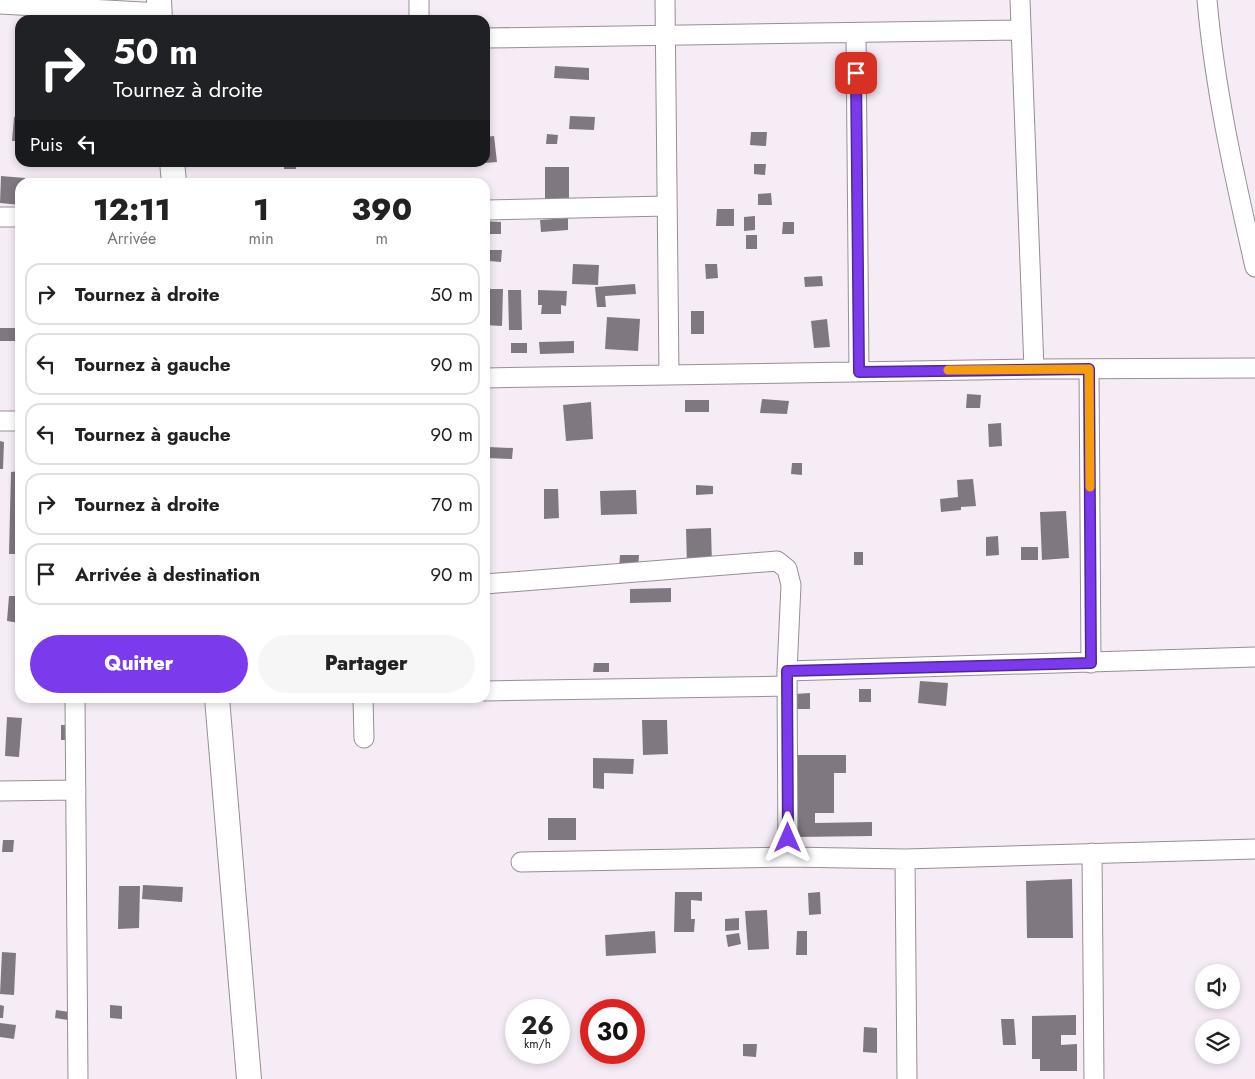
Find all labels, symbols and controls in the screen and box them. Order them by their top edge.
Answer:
text: 50 m [113,27,198,77]
icon: right [30,35,95,100]
pin [835,52,877,94]
icon: arrive [842,59,870,87]
text: Tournez à droite [113,73,263,105]
icon: left [73,130,101,158]
text: Puis [30,131,63,158]
text: 12:11 [93,188,171,231]
text: 1 [253,188,269,231]
text: 390 [351,188,412,231]
text: Arrivée [107,227,156,250]
text: min [249,227,274,250]
text: m [376,227,388,250]
icon: right [32,280,60,308]
text: Tournez à droite [75,281,220,308]
text: 50 m [430,281,473,308]
icon: left [32,350,60,378]
text: Tournez à gauche [75,351,231,378]
text: 90 m [430,351,473,378]
icon: left [32,420,60,448]
text: Tournez à gauche [75,421,231,448]
text: 90 m [430,421,473,448]
icon: right [32,490,60,518]
text: Tournez à droite [75,491,220,518]
text: 70 m [431,491,473,518]
icon: arrive [32,560,60,588]
text: Arrivée à destination [75,561,260,588]
text: 90 m [430,561,473,588]
button: Quitter [30,635,248,693]
button: Partager [258,635,475,693]
position arrow [761,811,813,863]
map controls [1195,964,1240,1064]
button: sound [1195,964,1240,1009]
speed limit sign: 30 [580,999,645,1064]
text: 26 [521,1007,554,1043]
button: layers [1195,1019,1240,1064]
text: km/h [524,1035,551,1053]

